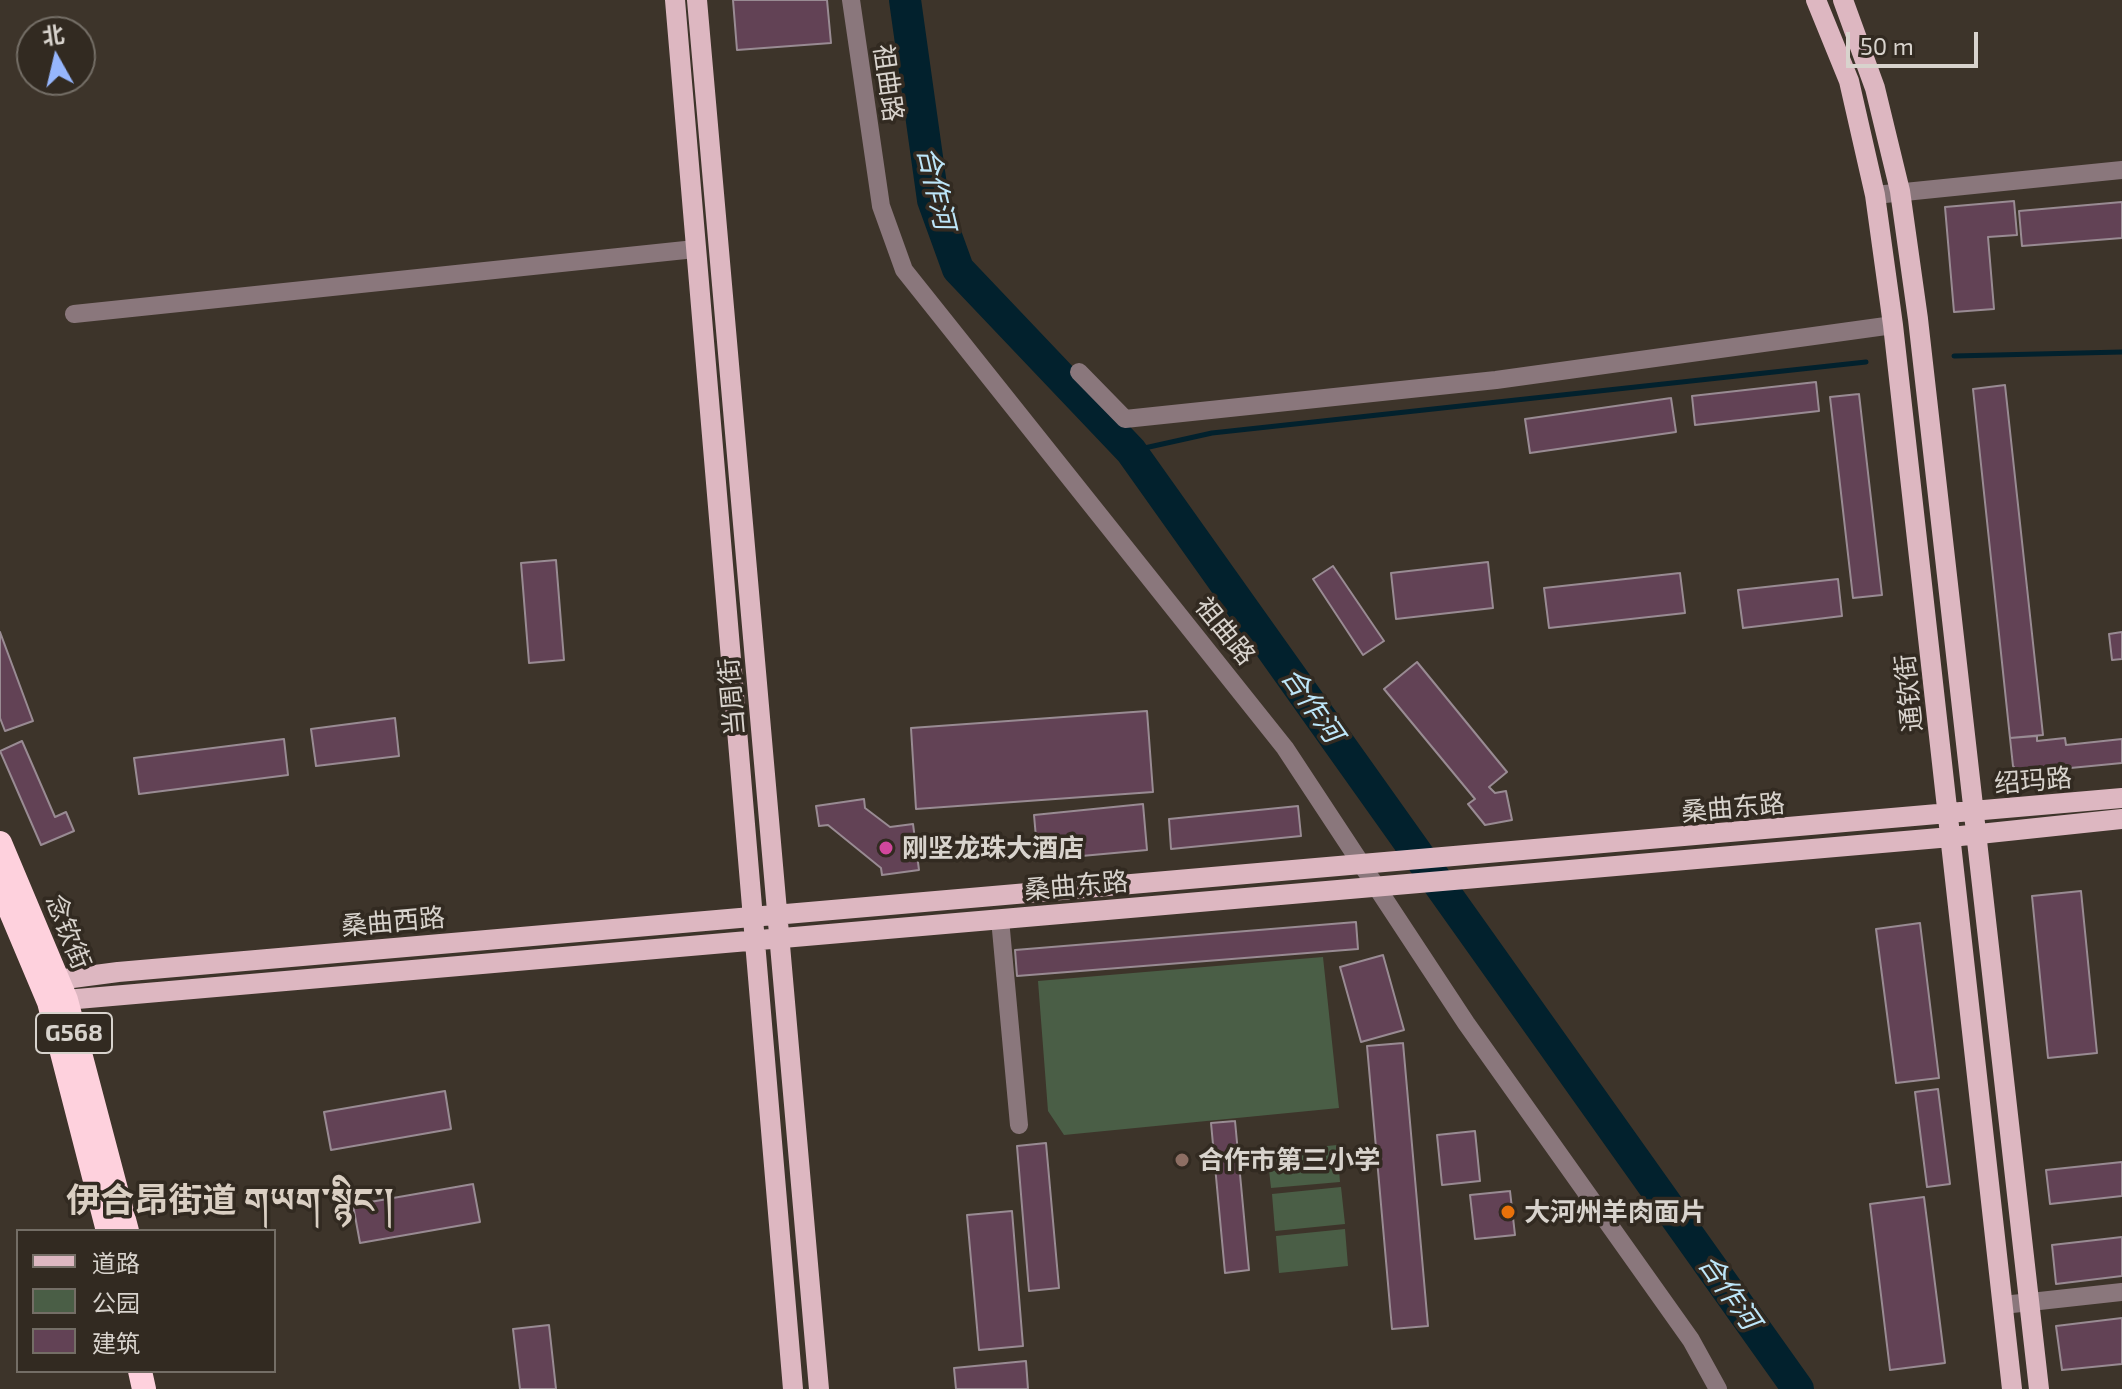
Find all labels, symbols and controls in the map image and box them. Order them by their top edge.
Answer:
north arrow [16,16,96,96]
scale bar [1850,16,1982,66]
text: 北 [40,20,66,49]
text: 50 m [1860,31,1914,60]
street label: 祖曲路 [867,42,909,124]
water label: 合作河 [910,143,962,233]
street label: 祖曲路 [1188,591,1262,671]
street label: 通钦街 [1889,653,1929,733]
street label: 当周街 [713,657,751,737]
water label: 合作河 [1274,661,1350,749]
street label: 绍玛路 [1993,762,2073,800]
street label: 桑曲东路 [1680,788,1786,828]
place label: 刚坚龙珠大酒店 [902,832,1084,864]
marker: 刚坚龙珠大酒店 [877,839,895,857]
street label: 桑曲东路 [1023,866,1129,906]
street label: 念钦街 [39,890,97,974]
street label: 桑曲西路 [340,902,446,942]
road number: G568 [36,1013,112,1053]
place label: 合作市第三小学 [1198,1144,1380,1176]
marker: 合作市第三小学 [1173,1151,1191,1169]
district label: 伊合昂街道 གཡག་སྙིང༌། [66,1181,394,1221]
place label: 大河州羊肉面片 [1524,1196,1706,1228]
marker: 大河州羊肉面片 [1499,1203,1517,1221]
legend [16,1229,276,1373]
text: 道路 [92,1248,140,1277]
water label: 合作河 [1691,1248,1767,1336]
text: 公园 [92,1288,140,1317]
text: 建筑 [92,1328,140,1357]

